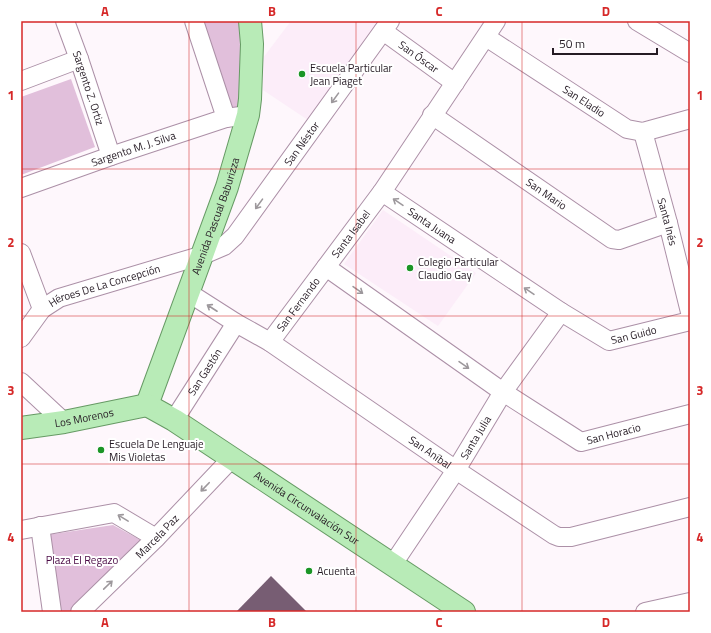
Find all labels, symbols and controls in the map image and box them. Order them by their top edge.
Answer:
text: A [101,1,109,21]
text: B [268,1,276,21]
text: C [435,1,443,21]
text: D [602,1,610,21]
scale bar [553,30,657,56]
text: 50 m [559,34,585,53]
street label: San Óscar [395,37,442,77]
street label: Sargento Z. Ortiz [69,48,108,127]
place label: Escuela Particular Jean Piaget [310,60,393,89]
marker: Escuela Particular Jean Piaget [297,69,307,79]
street label: San Eladio [559,81,609,121]
text: 1 [7,85,15,105]
text: 1 [696,85,704,105]
one-way arrow [331,93,339,104]
street label: San Néstor [280,118,323,169]
street label: Sargento M. J. Silva [89,127,178,170]
street label: Avenida Pascual Baburizza [188,155,243,277]
street label: San Mario [523,174,570,214]
street label: Santa Inés [653,196,681,247]
one-way arrow [255,198,263,209]
one-way arrow [393,198,404,206]
street label: Santa Juana [404,203,460,248]
street label: Santa Isabel [327,206,374,261]
text: 2 [7,232,15,252]
text: 2 [696,232,704,252]
place label: Colegio Particular Claudio Gay [418,254,499,283]
street label: Héroes De La Concepción [45,260,162,311]
marker: Colegio Particular Claudio Gay [405,263,415,273]
street label: San Fernando [273,274,324,335]
one-way arrow [352,286,363,294]
one-way arrow [523,286,535,294]
one-way arrow [207,304,218,312]
street label: San Guido [609,322,658,348]
street label: San Gastón [184,345,226,399]
one-way arrow [459,360,470,369]
text: 3 [7,380,15,400]
text: 3 [696,380,704,400]
street label: Los Morenos [54,404,115,431]
street label: Santa Julia [456,412,495,463]
street label: San Horacio [585,419,643,448]
street label: San Aníbal [405,432,455,473]
place label: Escuela De Lenguaje Mis Violetas [109,436,204,465]
marker: Escuela De Lenguaje Mis Violetas [96,445,106,455]
street label: Avenida Circunvalación Sur [251,467,363,549]
one-way arrow [200,482,210,492]
street label: Marcela Paz [132,511,182,562]
one-way arrow [117,514,129,522]
text: 4 [7,527,15,547]
text: 4 [696,527,704,547]
park label: Plaza El Regazo [46,552,119,568]
place label: Acuenta [317,563,355,579]
marker: Acuenta [304,566,314,576]
one-way arrow [103,580,113,590]
text: A [101,612,109,632]
text: B [268,612,276,632]
text: C [435,612,443,632]
text: D [602,612,610,632]

